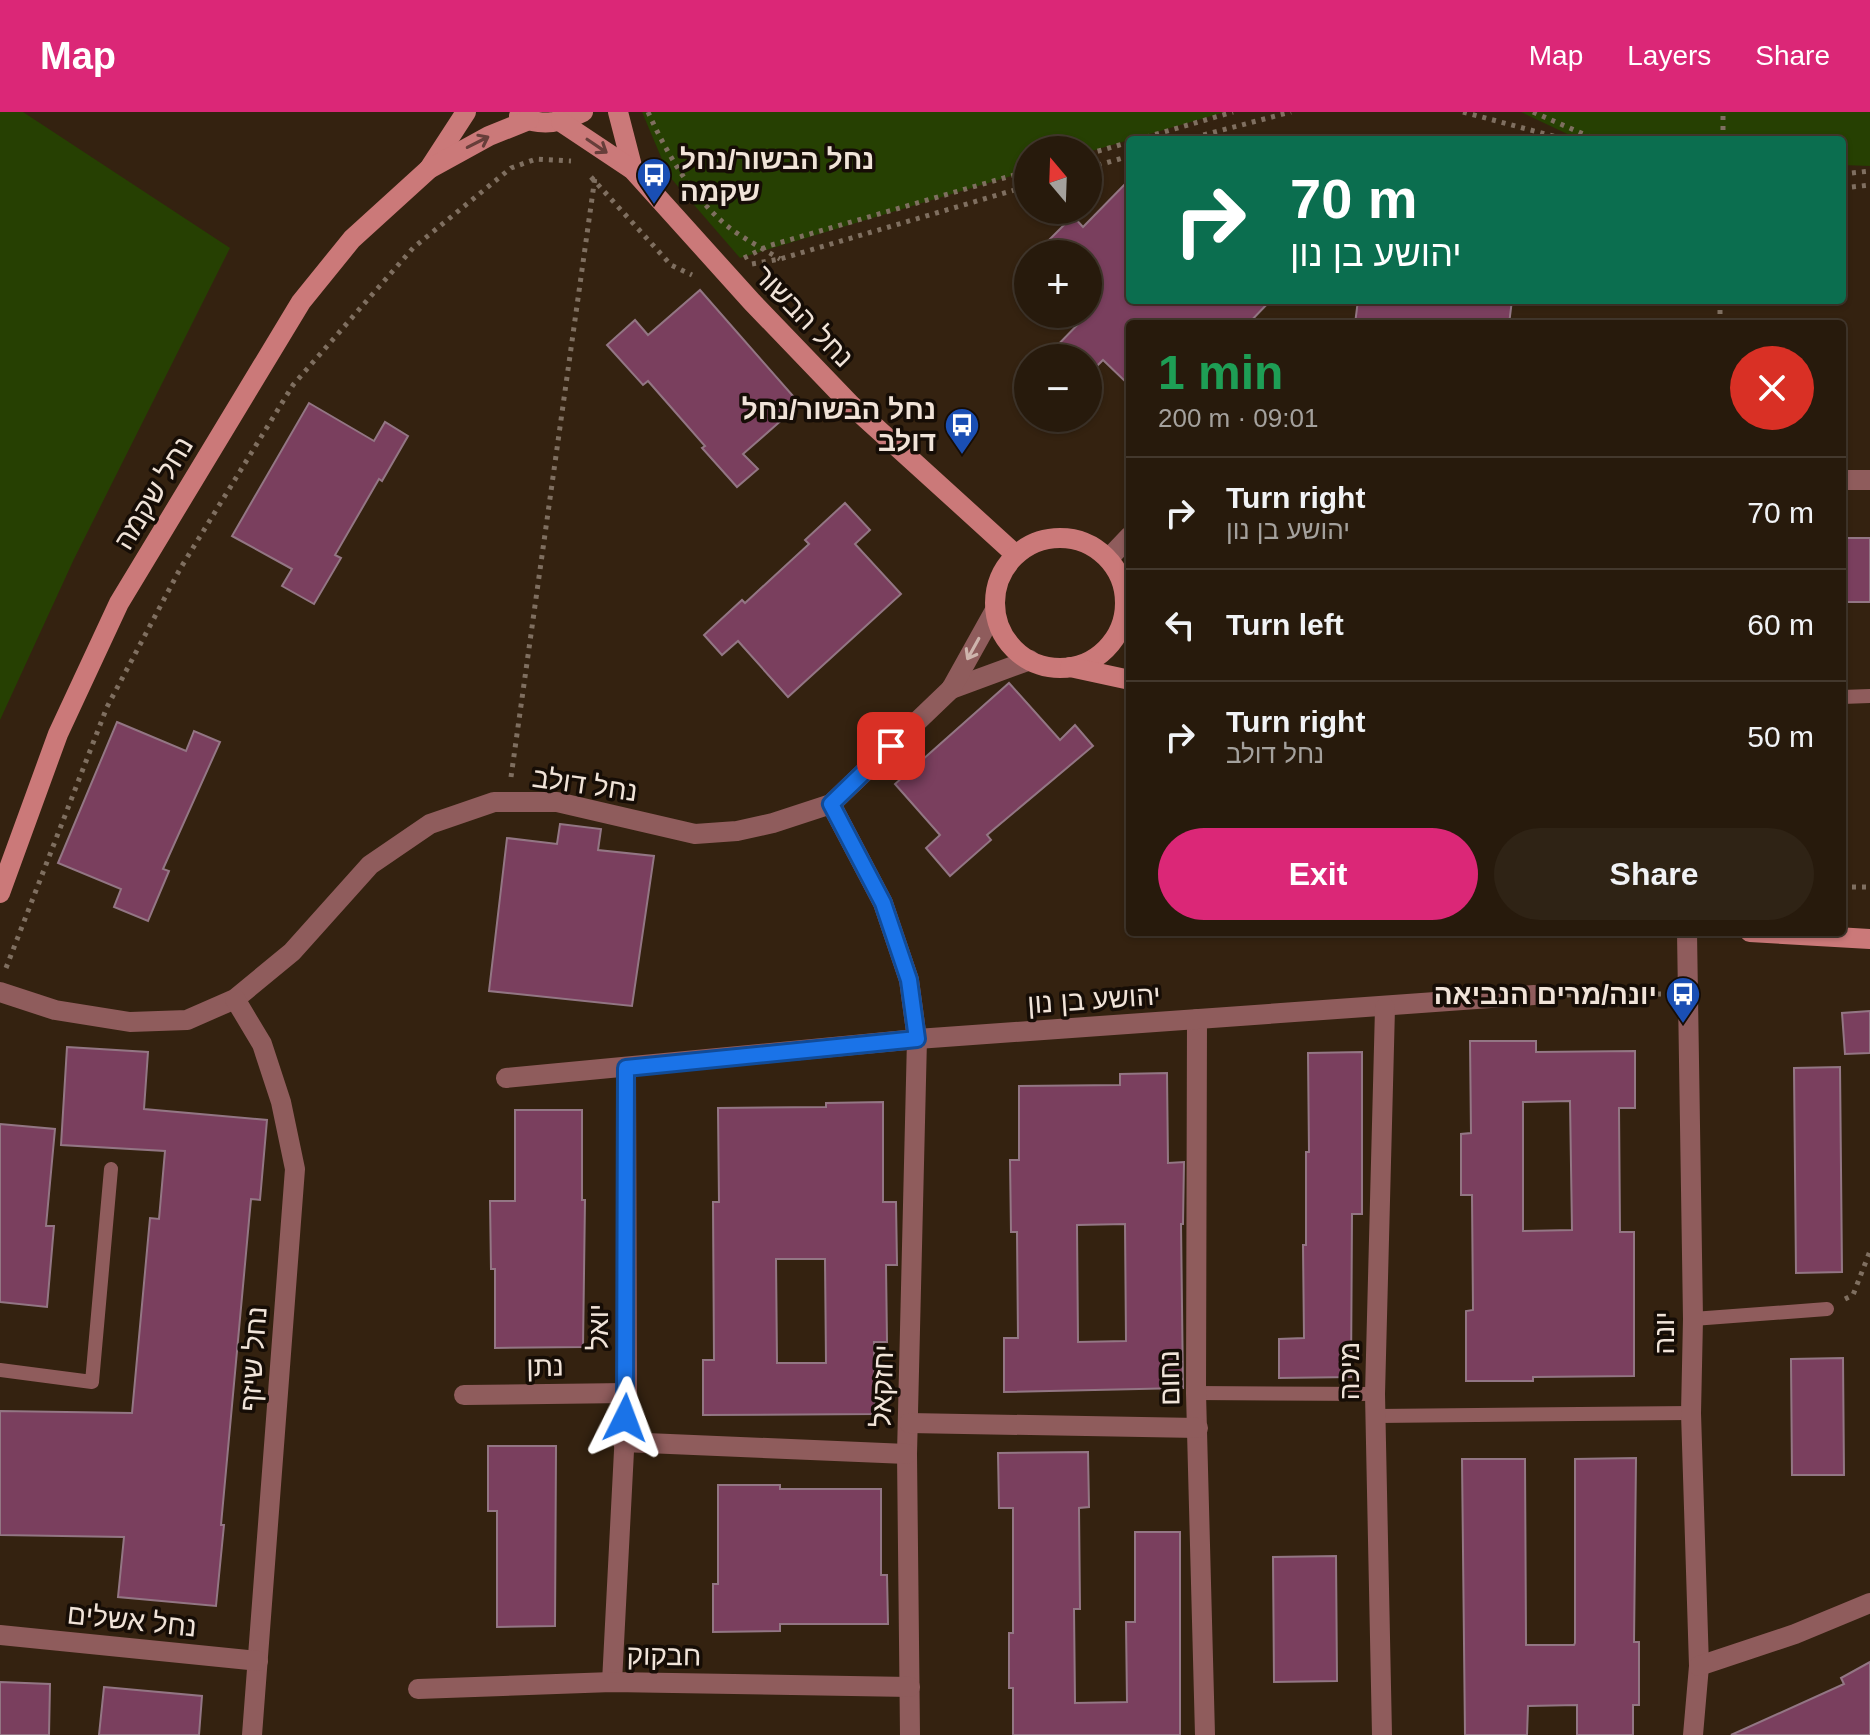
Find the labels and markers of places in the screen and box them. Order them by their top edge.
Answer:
place label: נחל הבשור/נחל שקמה [680,144,874,207]
bus stop icon: נחל הבשור/נחל שקמה [635,156,673,206]
place label: נחל הבשור/נחל דולב [742,394,936,457]
bus stop icon: נחל הבשור/נחל דולב [943,406,981,456]
pin [857,712,925,780]
bus stop icon: יונה/מרים הנביאה [1664,975,1702,1025]
place label: יונה/מרים הנביאה [1434,979,1657,1010]

